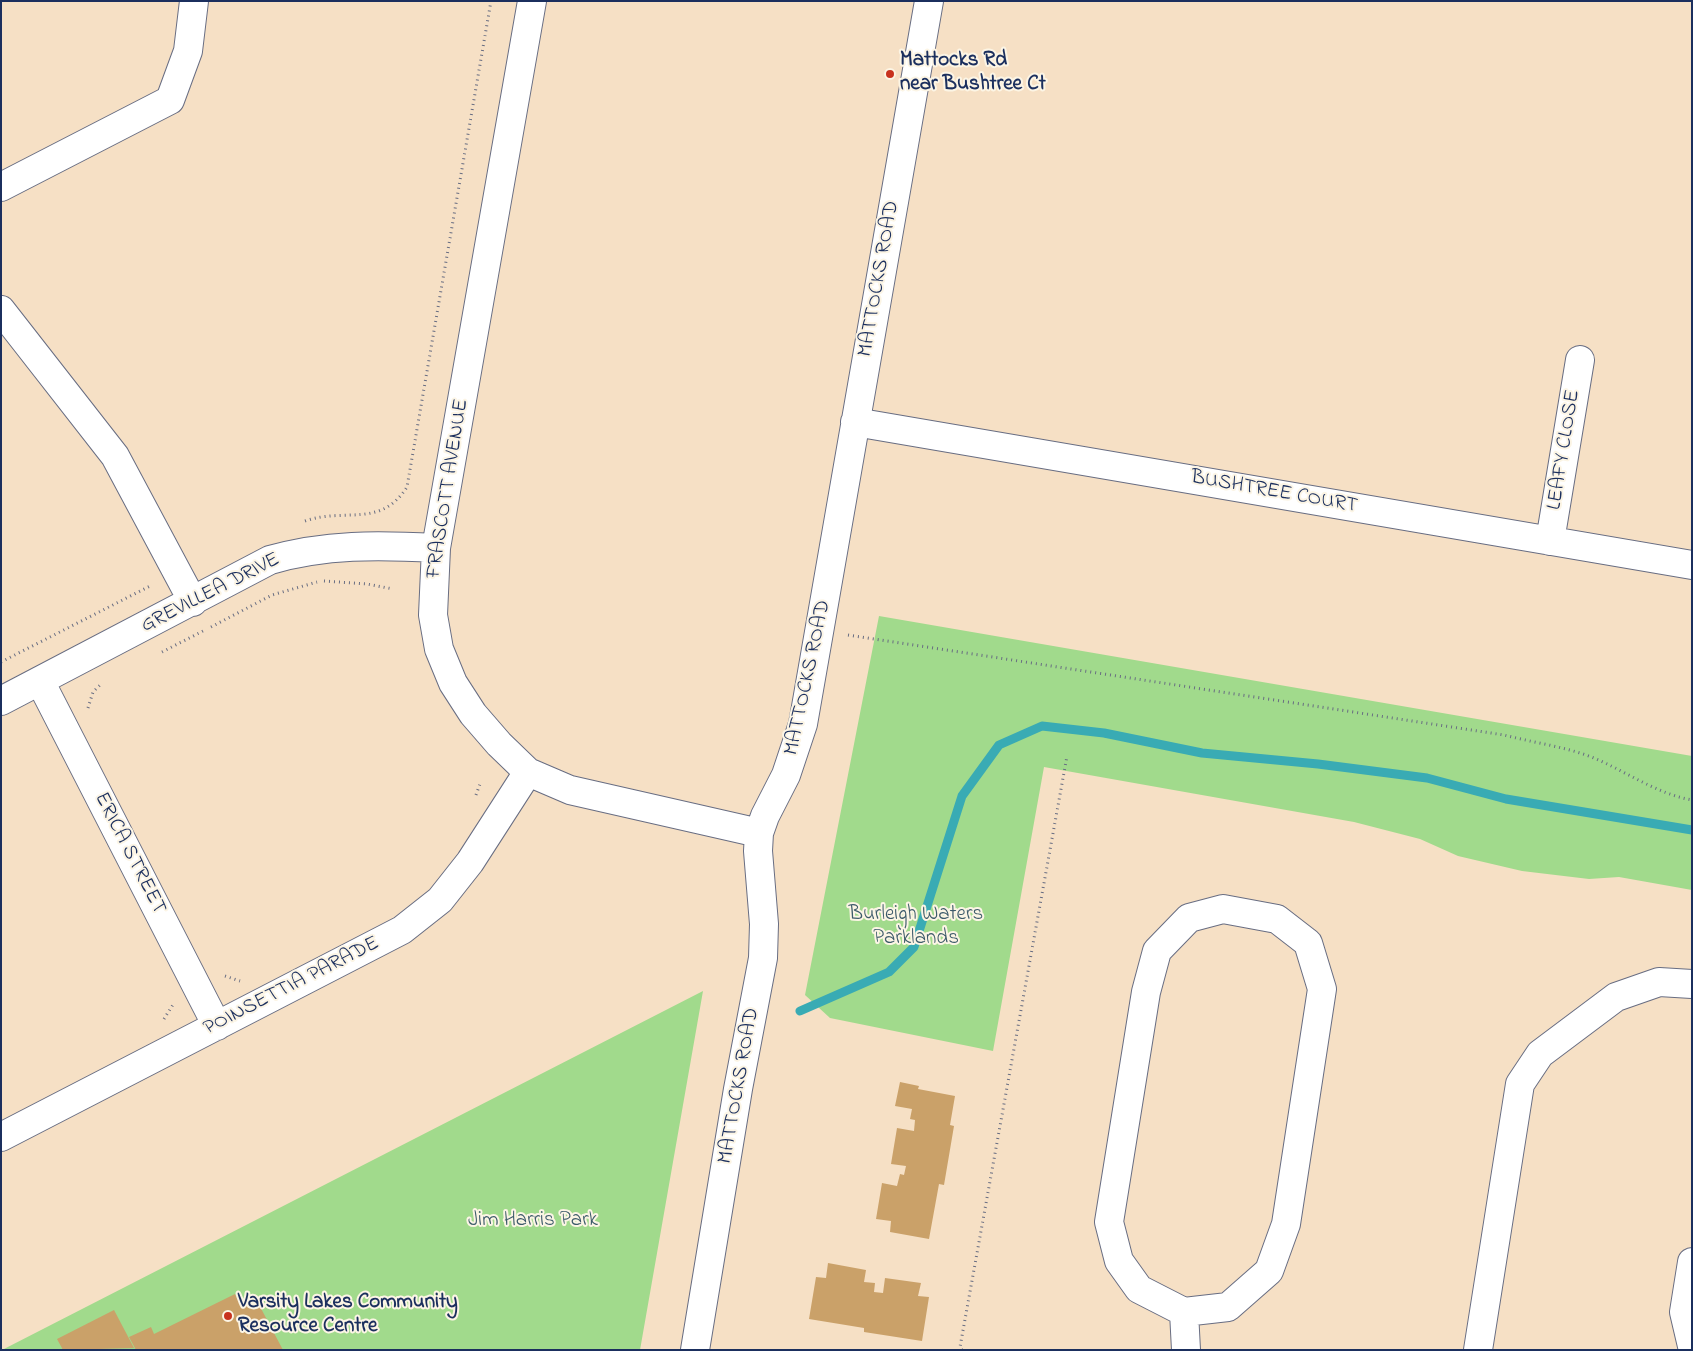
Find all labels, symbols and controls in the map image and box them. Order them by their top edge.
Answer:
place label: Mattocks Rd near Bushtree Ct [900,49,1046,99]
marker: Mattocks Rd near Bushtree Ct [884,68,896,80]
street label: MATTOCKS ROAD [854,199,906,359]
street label: LEAFY CLOSE [1543,388,1587,512]
street label: FRASCOTT AVENUE [422,397,476,581]
street label: BUSHTREE COURT [1189,466,1359,520]
street label: GREVILLEA DRIVE [138,548,284,640]
street label: MATTOCKS ROAD [780,598,838,758]
street label: ERICA STREET [87,789,171,919]
park label: Burleigh Waters Parklands [849,903,983,953]
street label: POINSETTIA PARADE [200,932,384,1042]
street label: MATTOCKS ROAD [714,1006,766,1166]
park label: Jim Harris Park [468,1209,598,1235]
place label: Varsity Lakes Community Resource Centre [238,1291,458,1341]
marker: Varsity Lakes Community Resource Centre [222,1310,234,1322]

